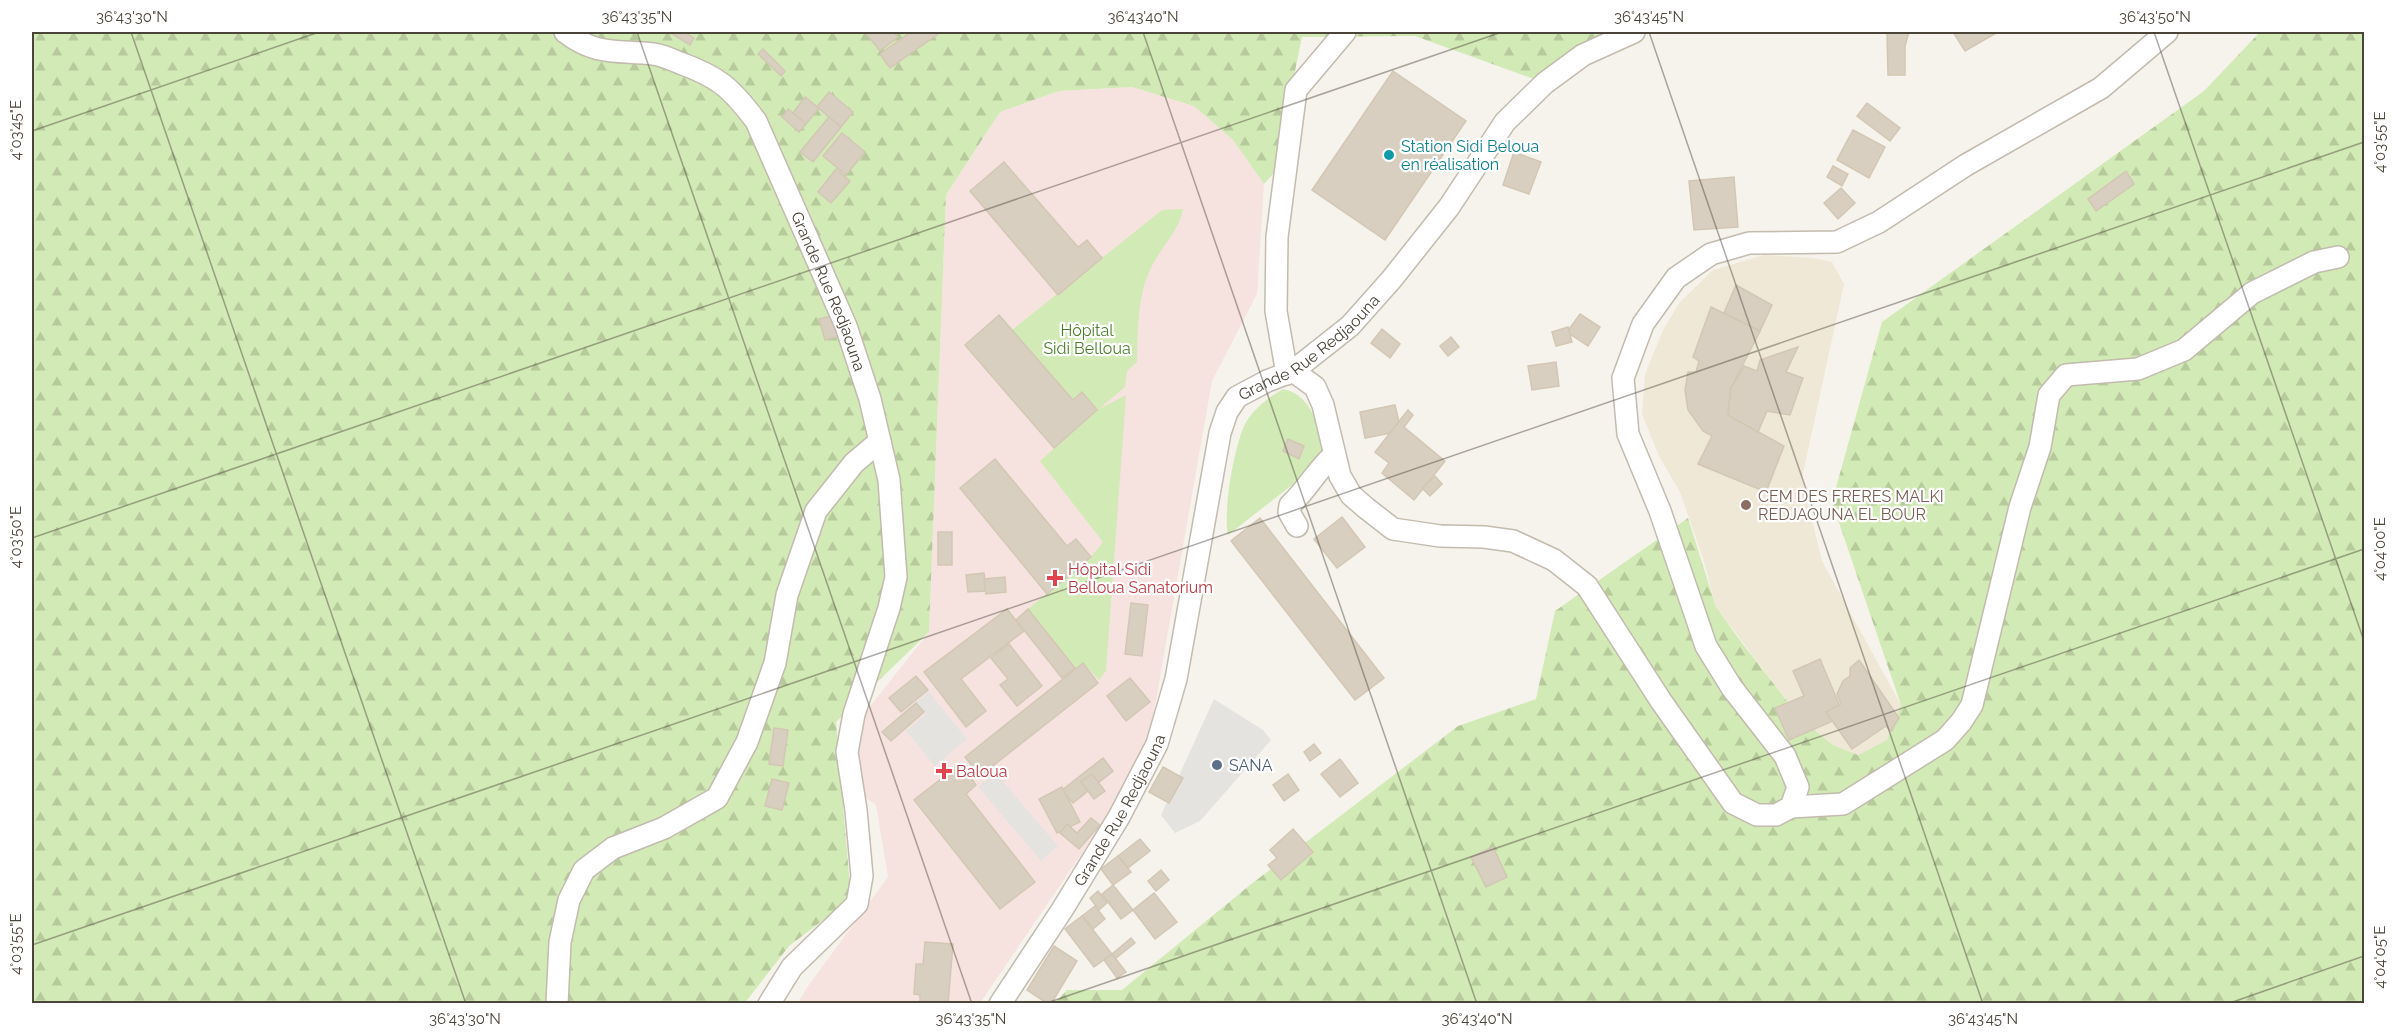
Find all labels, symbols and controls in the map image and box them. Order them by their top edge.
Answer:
text: 36°43'30"N [96,8,168,26]
text: 36°43'35"N [602,8,672,26]
text: 36°43'40"N [1108,8,1178,26]
text: 36°43'45"N [1614,8,1684,26]
text: 36°43'50"N [2119,8,2191,26]
text: 4°03'45"E [7,100,25,160]
text: 4°03'55"E [2371,111,2389,173]
place label: Station Sidi Beloua en réalisation [1401,137,1539,174]
marker: Station Sidi Beloua en réalisation [1382,148,1396,162]
street label: Grande Rue Redjaouna [787,209,870,374]
street label: Grande Rue Redjaouna [1235,290,1383,404]
park label: Hôpital Sidi Belloua [1043,321,1131,358]
place label: CEM DES FRERES MALKI REDJAOUNA EL BOUR [1758,487,1944,524]
marker: CEM DES FRERES MALKI REDJAOUNA EL BOUR [1739,498,1753,512]
text: 4°03'50"E [7,506,25,568]
text: 4°04'00"E [2371,517,2389,581]
place label: Hôpital Sidi Belloua Sanatorium [1068,560,1213,597]
marker: Hôpital Sidi Belloua Sanatorium [1046,569,1064,587]
street label: Grande Rue Redjaouna [1070,732,1169,889]
place label: SANA [1229,756,1273,775]
marker: SANA [1210,758,1224,772]
place label: Baloua [956,762,1007,781]
marker: Baloua [937,764,951,778]
text: 4°03'55"E [7,913,25,975]
text: 4°04'05"E [2371,926,2389,988]
text: 36°43'30"N [429,1010,501,1028]
text: 36°43'35"N [936,1010,1006,1028]
text: 36°43'40"N [1442,1010,1512,1028]
text: 36°43'45"N [1948,1010,2018,1028]

